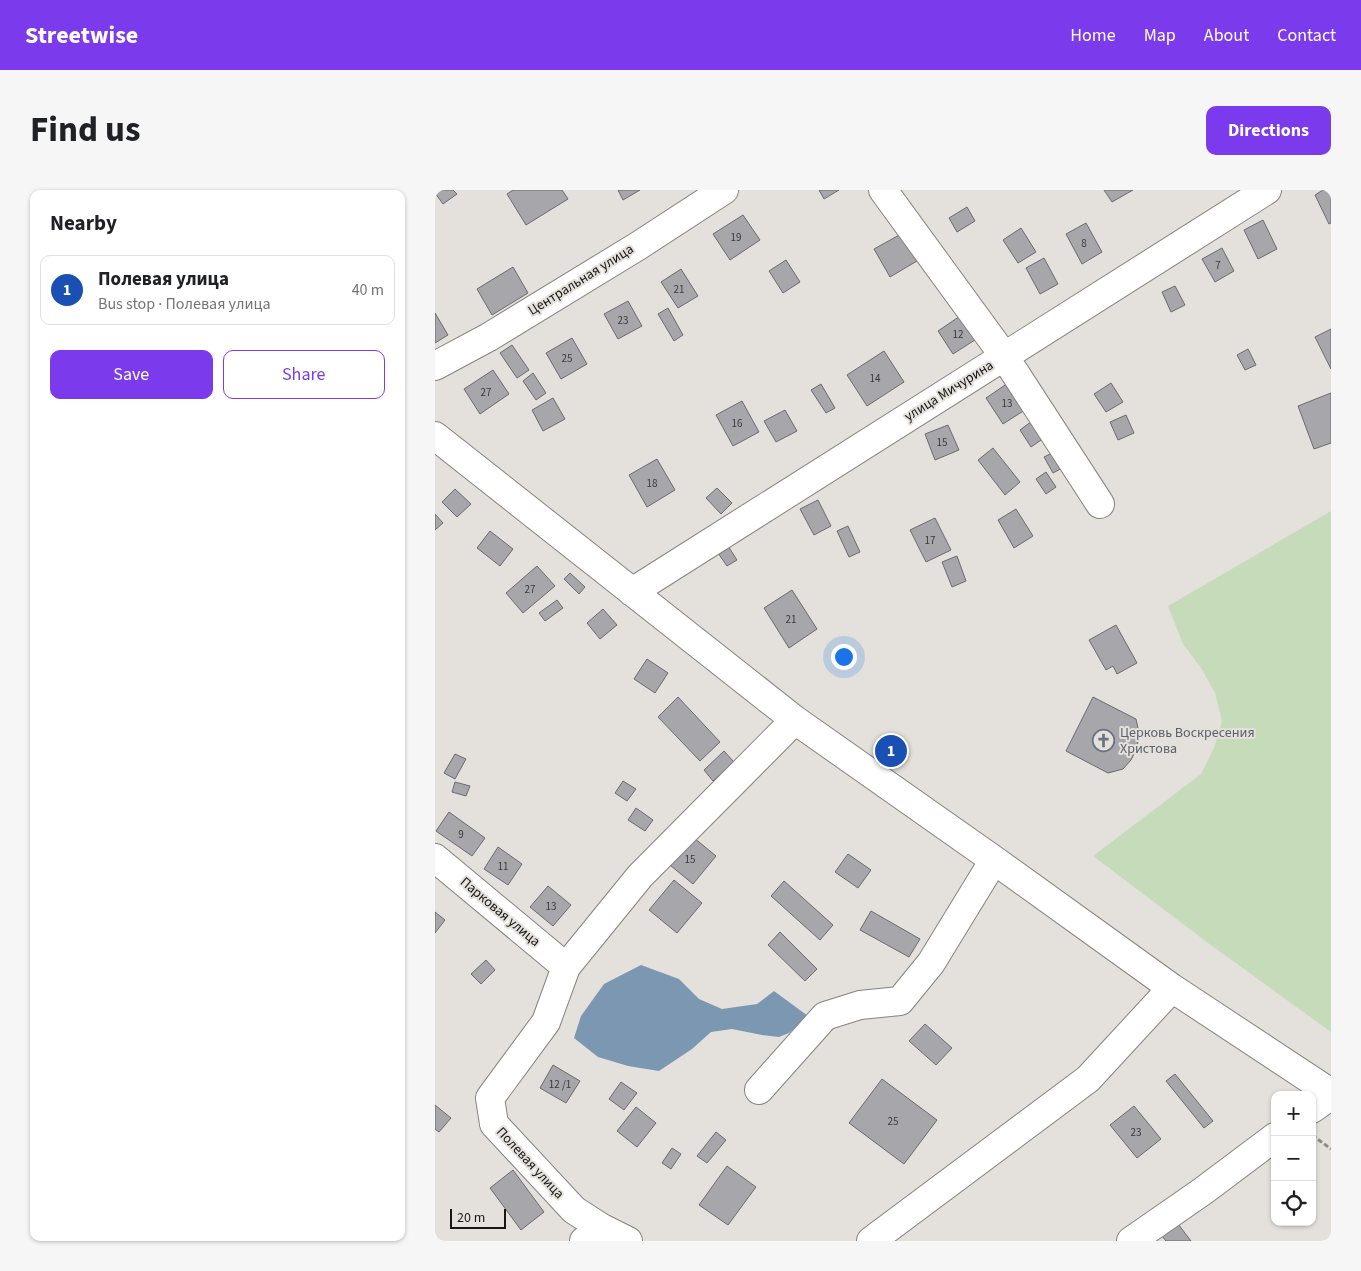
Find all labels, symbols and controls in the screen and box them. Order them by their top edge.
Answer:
text: Streetwise [25,18,138,53]
text: Home [1070,23,1116,48]
text: Map [1144,23,1176,48]
text: About [1204,23,1249,48]
text: Contact [1277,23,1336,48]
text: Find us [30,105,140,155]
button: Directions [1206,106,1331,155]
text: Nearby [50,208,117,238]
house number: 19 [731,230,741,245]
house number: 8 [1081,236,1087,251]
street label: Центральная улица [524,239,638,321]
house number: 7 [1215,258,1221,273]
text: Полевая улица [98,266,229,293]
text: 1 [63,279,71,301]
text: 40 m [352,279,384,301]
house number: 21 [674,282,684,297]
text: Bus stop · Полевая улица [98,293,271,315]
house number: 23 [618,313,628,328]
house number: 12 [953,327,963,342]
button: Save [50,350,213,399]
button: Share [223,350,385,399]
house number: 25 [562,351,572,366]
street label: улица Мичурина [900,356,998,426]
house number: 14 [870,371,881,386]
house number: 27 [481,385,491,400]
house number: 13 [1002,396,1012,411]
house number: 16 [732,416,743,431]
house number: 15 [937,435,947,450]
house number: 18 [647,476,658,491]
house number: 17 [925,533,935,548]
house number: 27 [525,582,535,597]
house number: 21 [786,612,796,627]
your location [831,644,857,670]
place label: Церковь Воскресения Христова [1120,723,1255,759]
church icon: Церковь Воскресения Христова [1092,729,1116,753]
pin: 1 [875,732,907,770]
house number: 9 [458,827,464,842]
house number: 15 [685,852,695,867]
house number: 11 [498,859,508,874]
street label: Парковая улица [456,873,544,951]
house number: 13 [546,899,556,914]
house number: 12 /1 [549,1077,571,1092]
map controls [1271,1091,1316,1226]
button: + [1271,1091,1316,1136]
house number: 25 [888,1114,898,1129]
street label: Полевая улица [491,1123,569,1203]
house number: 23 [1131,1125,1141,1140]
button: − [1271,1136,1316,1181]
button: locate [1271,1181,1316,1226]
scale bar [450,1206,506,1229]
text: 20 m [457,1208,485,1228]

